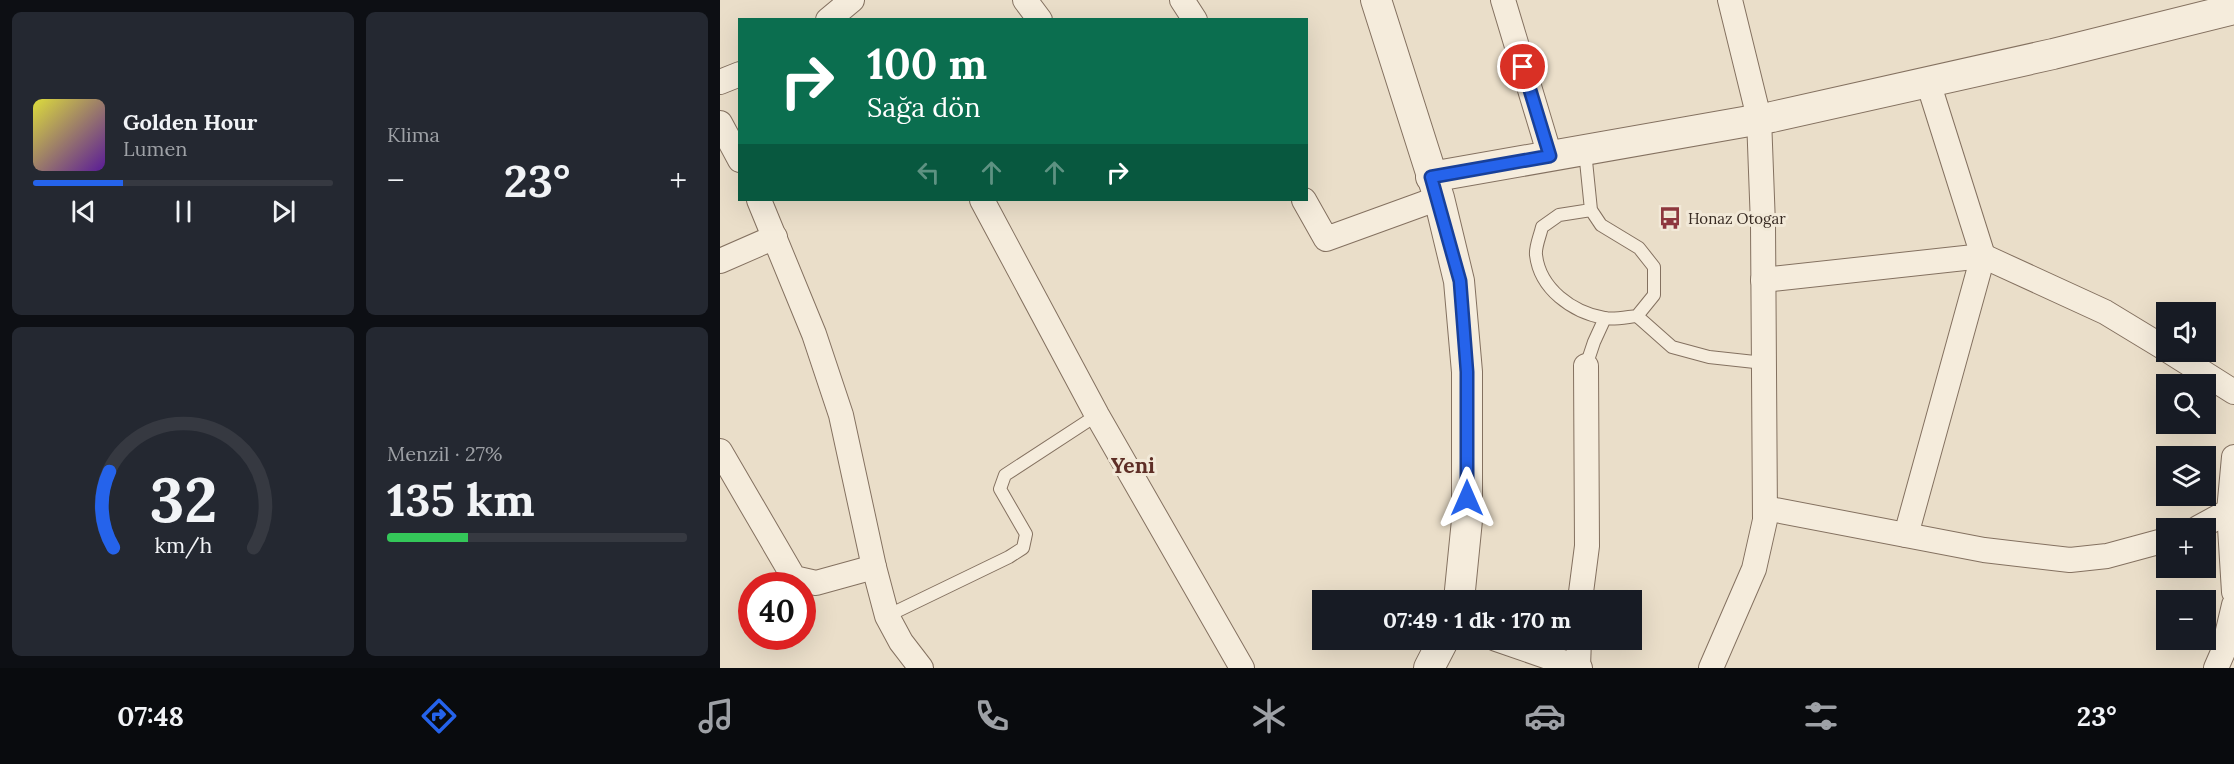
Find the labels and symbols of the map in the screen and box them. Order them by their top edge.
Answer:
pin [1497,41,1548,92]
bus stop icon: Honaz Otogar [1657,205,1683,231]
place label: Honaz Otogar [1688,209,1786,228]
district label: Yeni [1111,452,1155,479]
position arrow [1435,466,1499,530]
speed limit sign: 40 [738,572,816,650]

